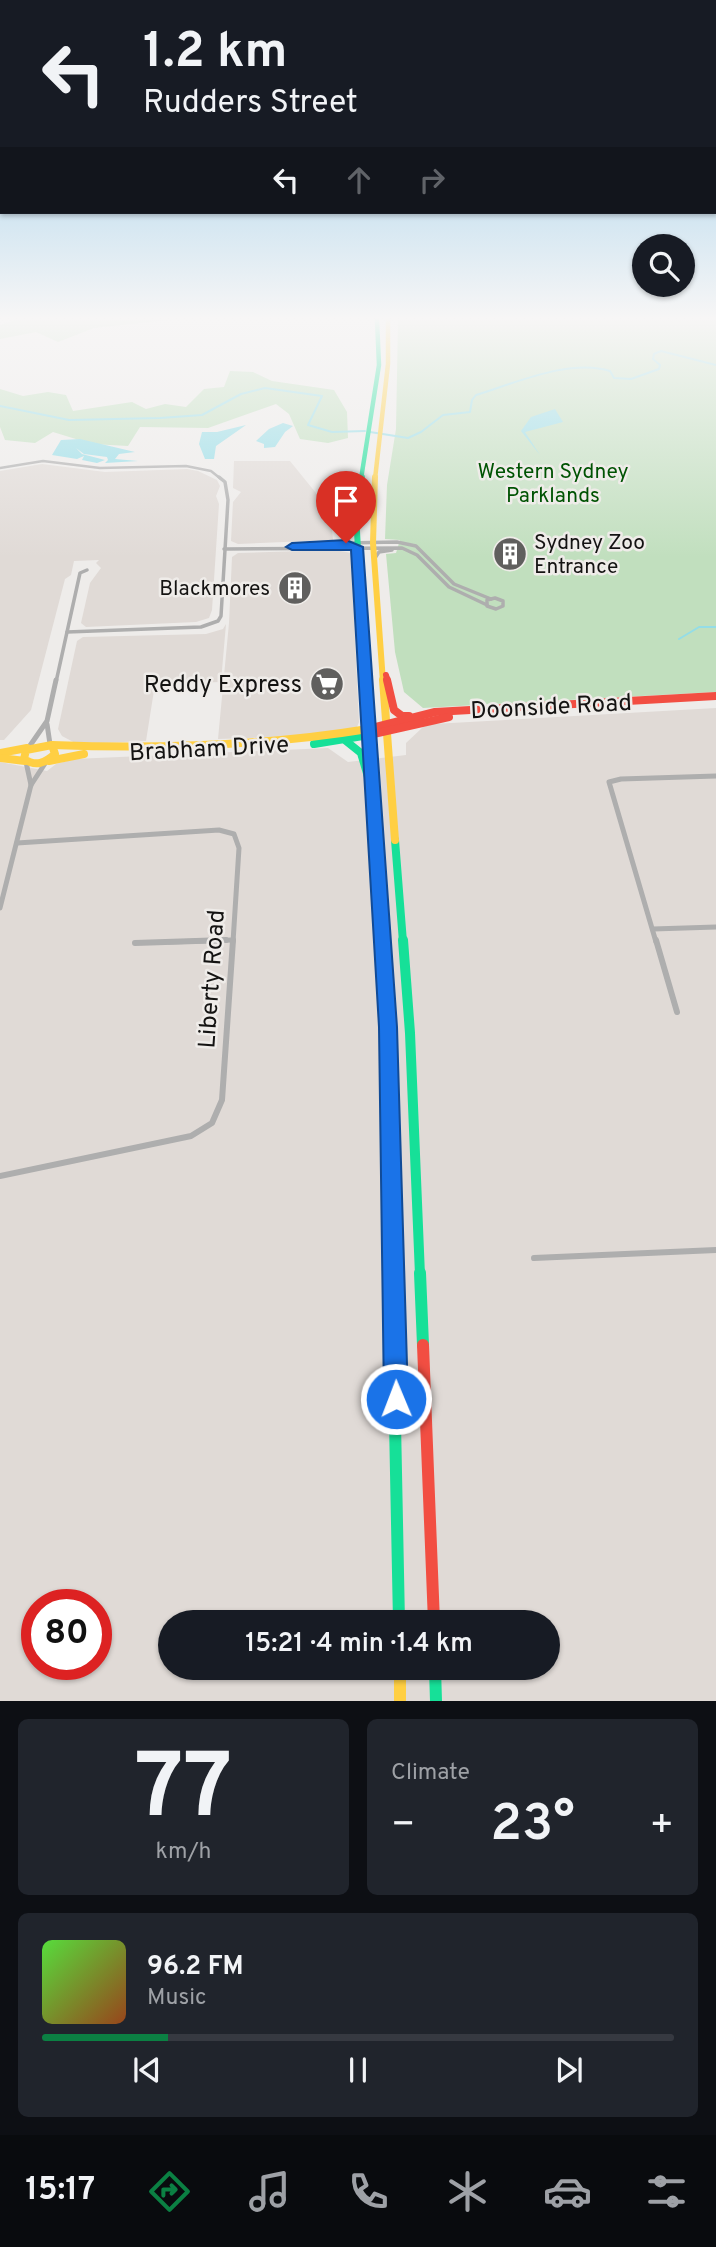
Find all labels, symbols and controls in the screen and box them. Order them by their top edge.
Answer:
text: 1.2 km [143,23,287,85]
icon: left [28,28,119,119]
text: Rudders Street [143,84,358,124]
icon: left [267,161,305,199]
icon: ahead [340,161,378,199]
icon: right [413,161,451,199]
map controls [632,234,695,297]
button: search [632,234,695,297]
park label: Western Sydney Parklands [477,459,629,510]
pin [316,471,376,543]
icon: arrive [327,482,365,520]
place label: Sydney Zoo Entrance [534,530,645,581]
building icon: Sydney Zoo Entrance [491,535,529,573]
building icon: Blackmores [276,569,314,607]
place label: Blackmores [159,576,270,603]
supermarket icon: Reddy Express [308,665,346,703]
place label: Reddy Express [144,671,302,701]
street label: Doonside Road [470,689,633,727]
street label: Brabham Drive [128,731,290,769]
street label: Liberty Road [193,909,233,1049]
position arrow [359,1362,433,1436]
speed limit sign: 80 [21,1589,112,1680]
text: 15:21 · 4 min · 1.4 km [245,1628,473,1661]
text: 77 [135,1735,232,1850]
text: Climate [391,1759,470,1788]
text: 23° [490,1793,575,1859]
text: − [391,1802,416,1851]
text: + [649,1802,674,1851]
text: km/h [156,1838,211,1867]
text: 96.2 FM [147,1951,244,1984]
text: Music [147,1984,207,2013]
icon: previous [128,2051,166,2089]
icon: pause [339,2051,377,2089]
icon: next [550,2051,588,2089]
icon: directions [145,2167,194,2216]
icon: music [245,2167,294,2216]
icon: phone [344,2167,393,2216]
icon: climate [443,2167,492,2216]
icon: car [543,2167,592,2216]
icon: filters [642,2167,691,2216]
text: 15:17 [25,2171,95,2211]

